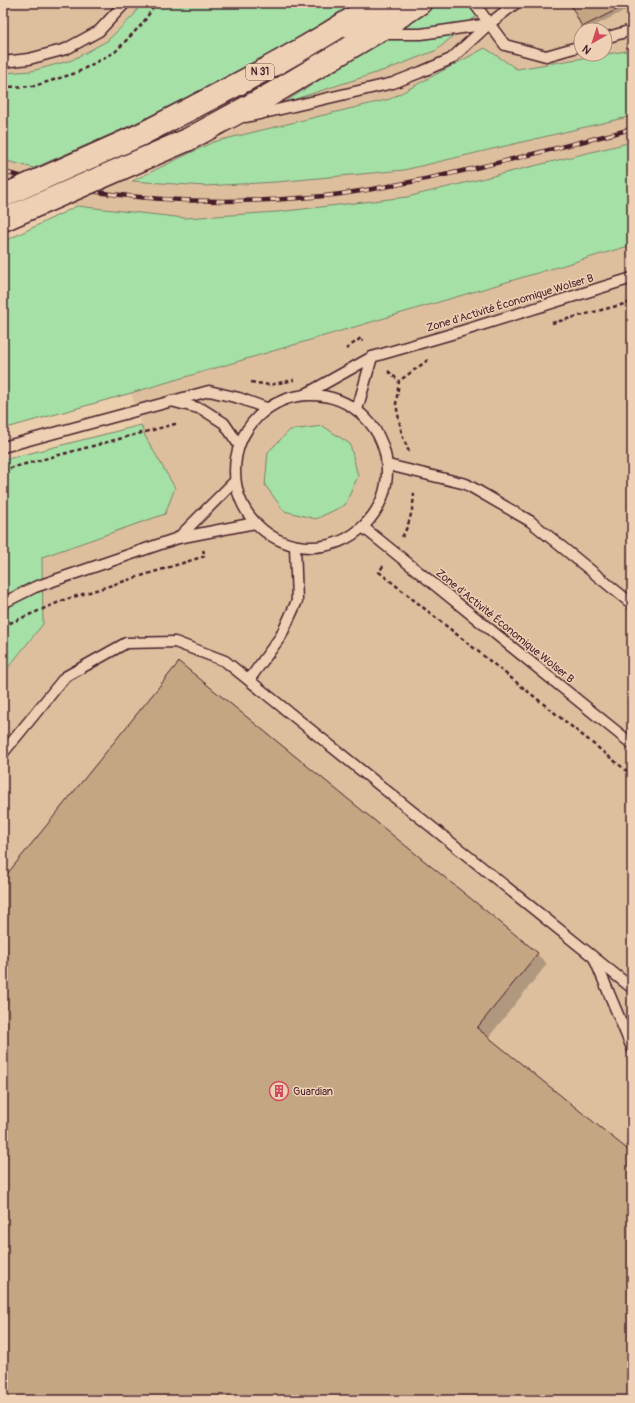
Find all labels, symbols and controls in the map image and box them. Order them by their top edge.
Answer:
north arrow [573,22,613,62]
text: N [580,42,594,57]
road number: N 31 [246,64,274,80]
street label: Zone d'Activité Économique Wolser B [425,271,595,335]
street label: Zone d'Activité Économique Wolser B [433,566,577,686]
building icon: Guardian [268,1080,290,1102]
place label: Guardian [293,1085,333,1098]

